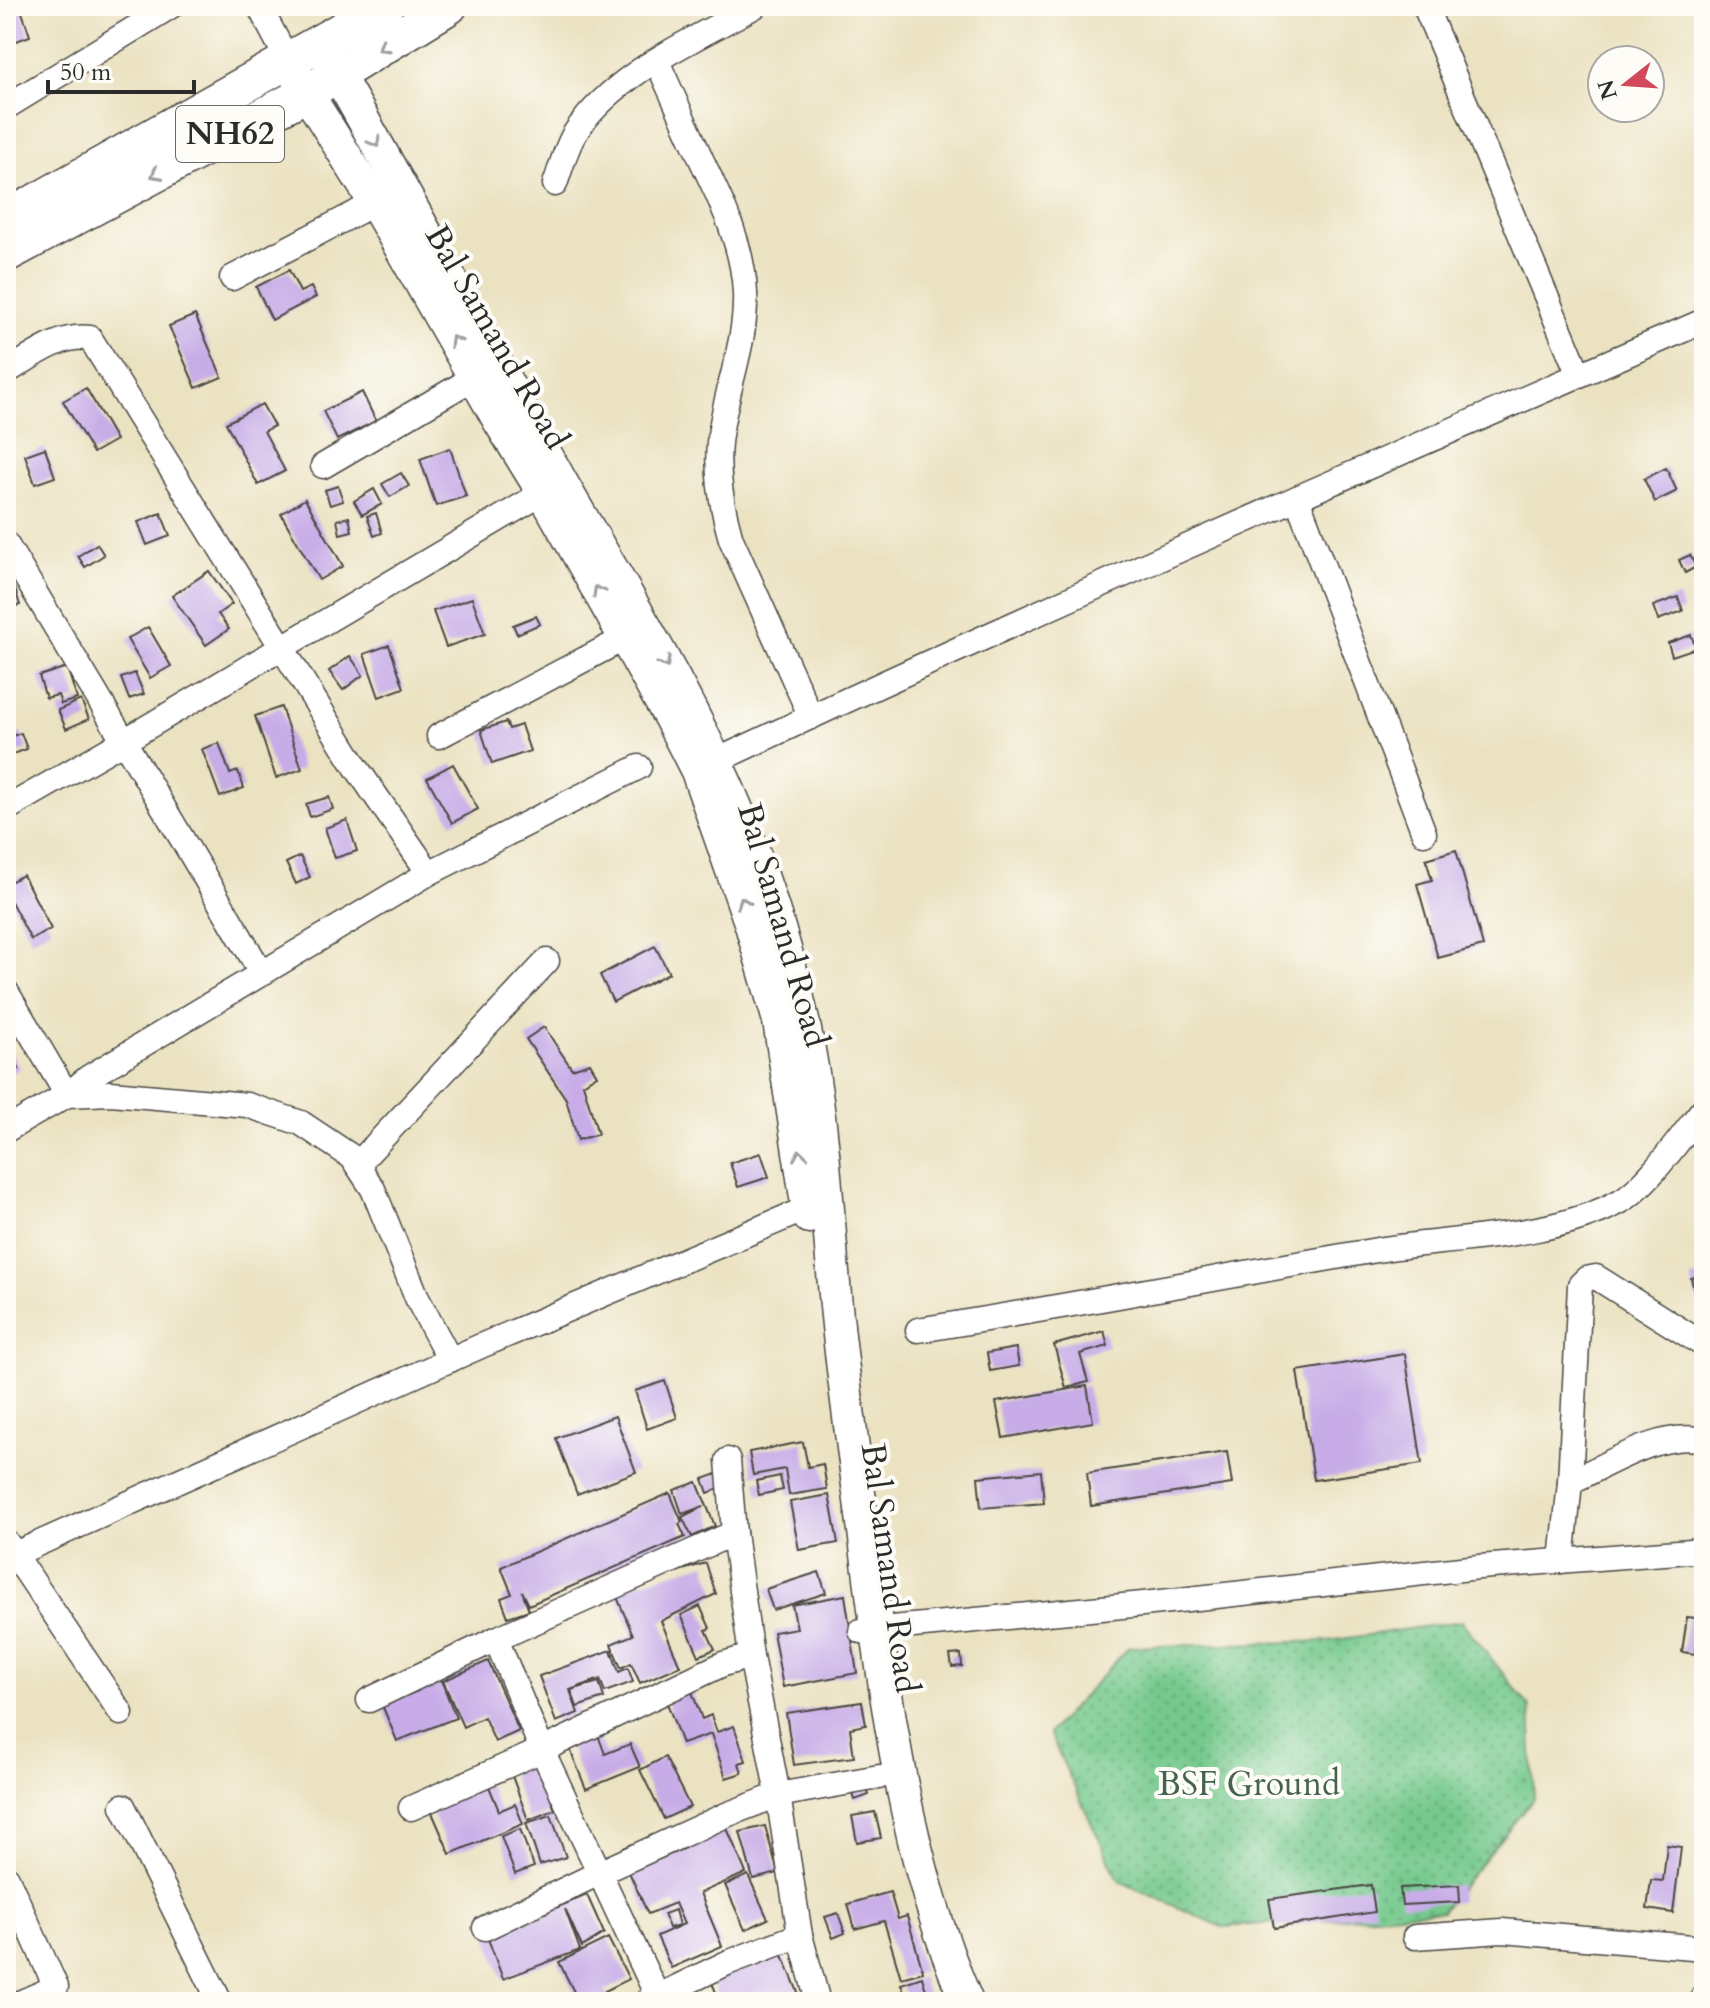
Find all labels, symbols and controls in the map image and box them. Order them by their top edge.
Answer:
one-way arrow [377,37,392,52]
scale bar [48,44,194,94]
north arrow [1586,44,1666,124]
text: 50 m [60,56,112,89]
text: N [1591,76,1625,103]
road number: NH62 [176,106,284,162]
one-way arrow [366,134,381,149]
one-way arrow [150,164,164,179]
street label: Bal Samand Road [414,216,580,458]
one-way arrow [449,335,465,350]
one-way arrow [592,585,608,600]
one-way arrow [655,654,671,669]
street label: Bal Samand Road [726,798,840,1052]
one-way arrow [736,896,752,910]
one-way arrow [792,1148,809,1162]
street label: Bal Samand Road [850,1440,930,1696]
park label: BSF Ground [1158,1761,1340,1807]

